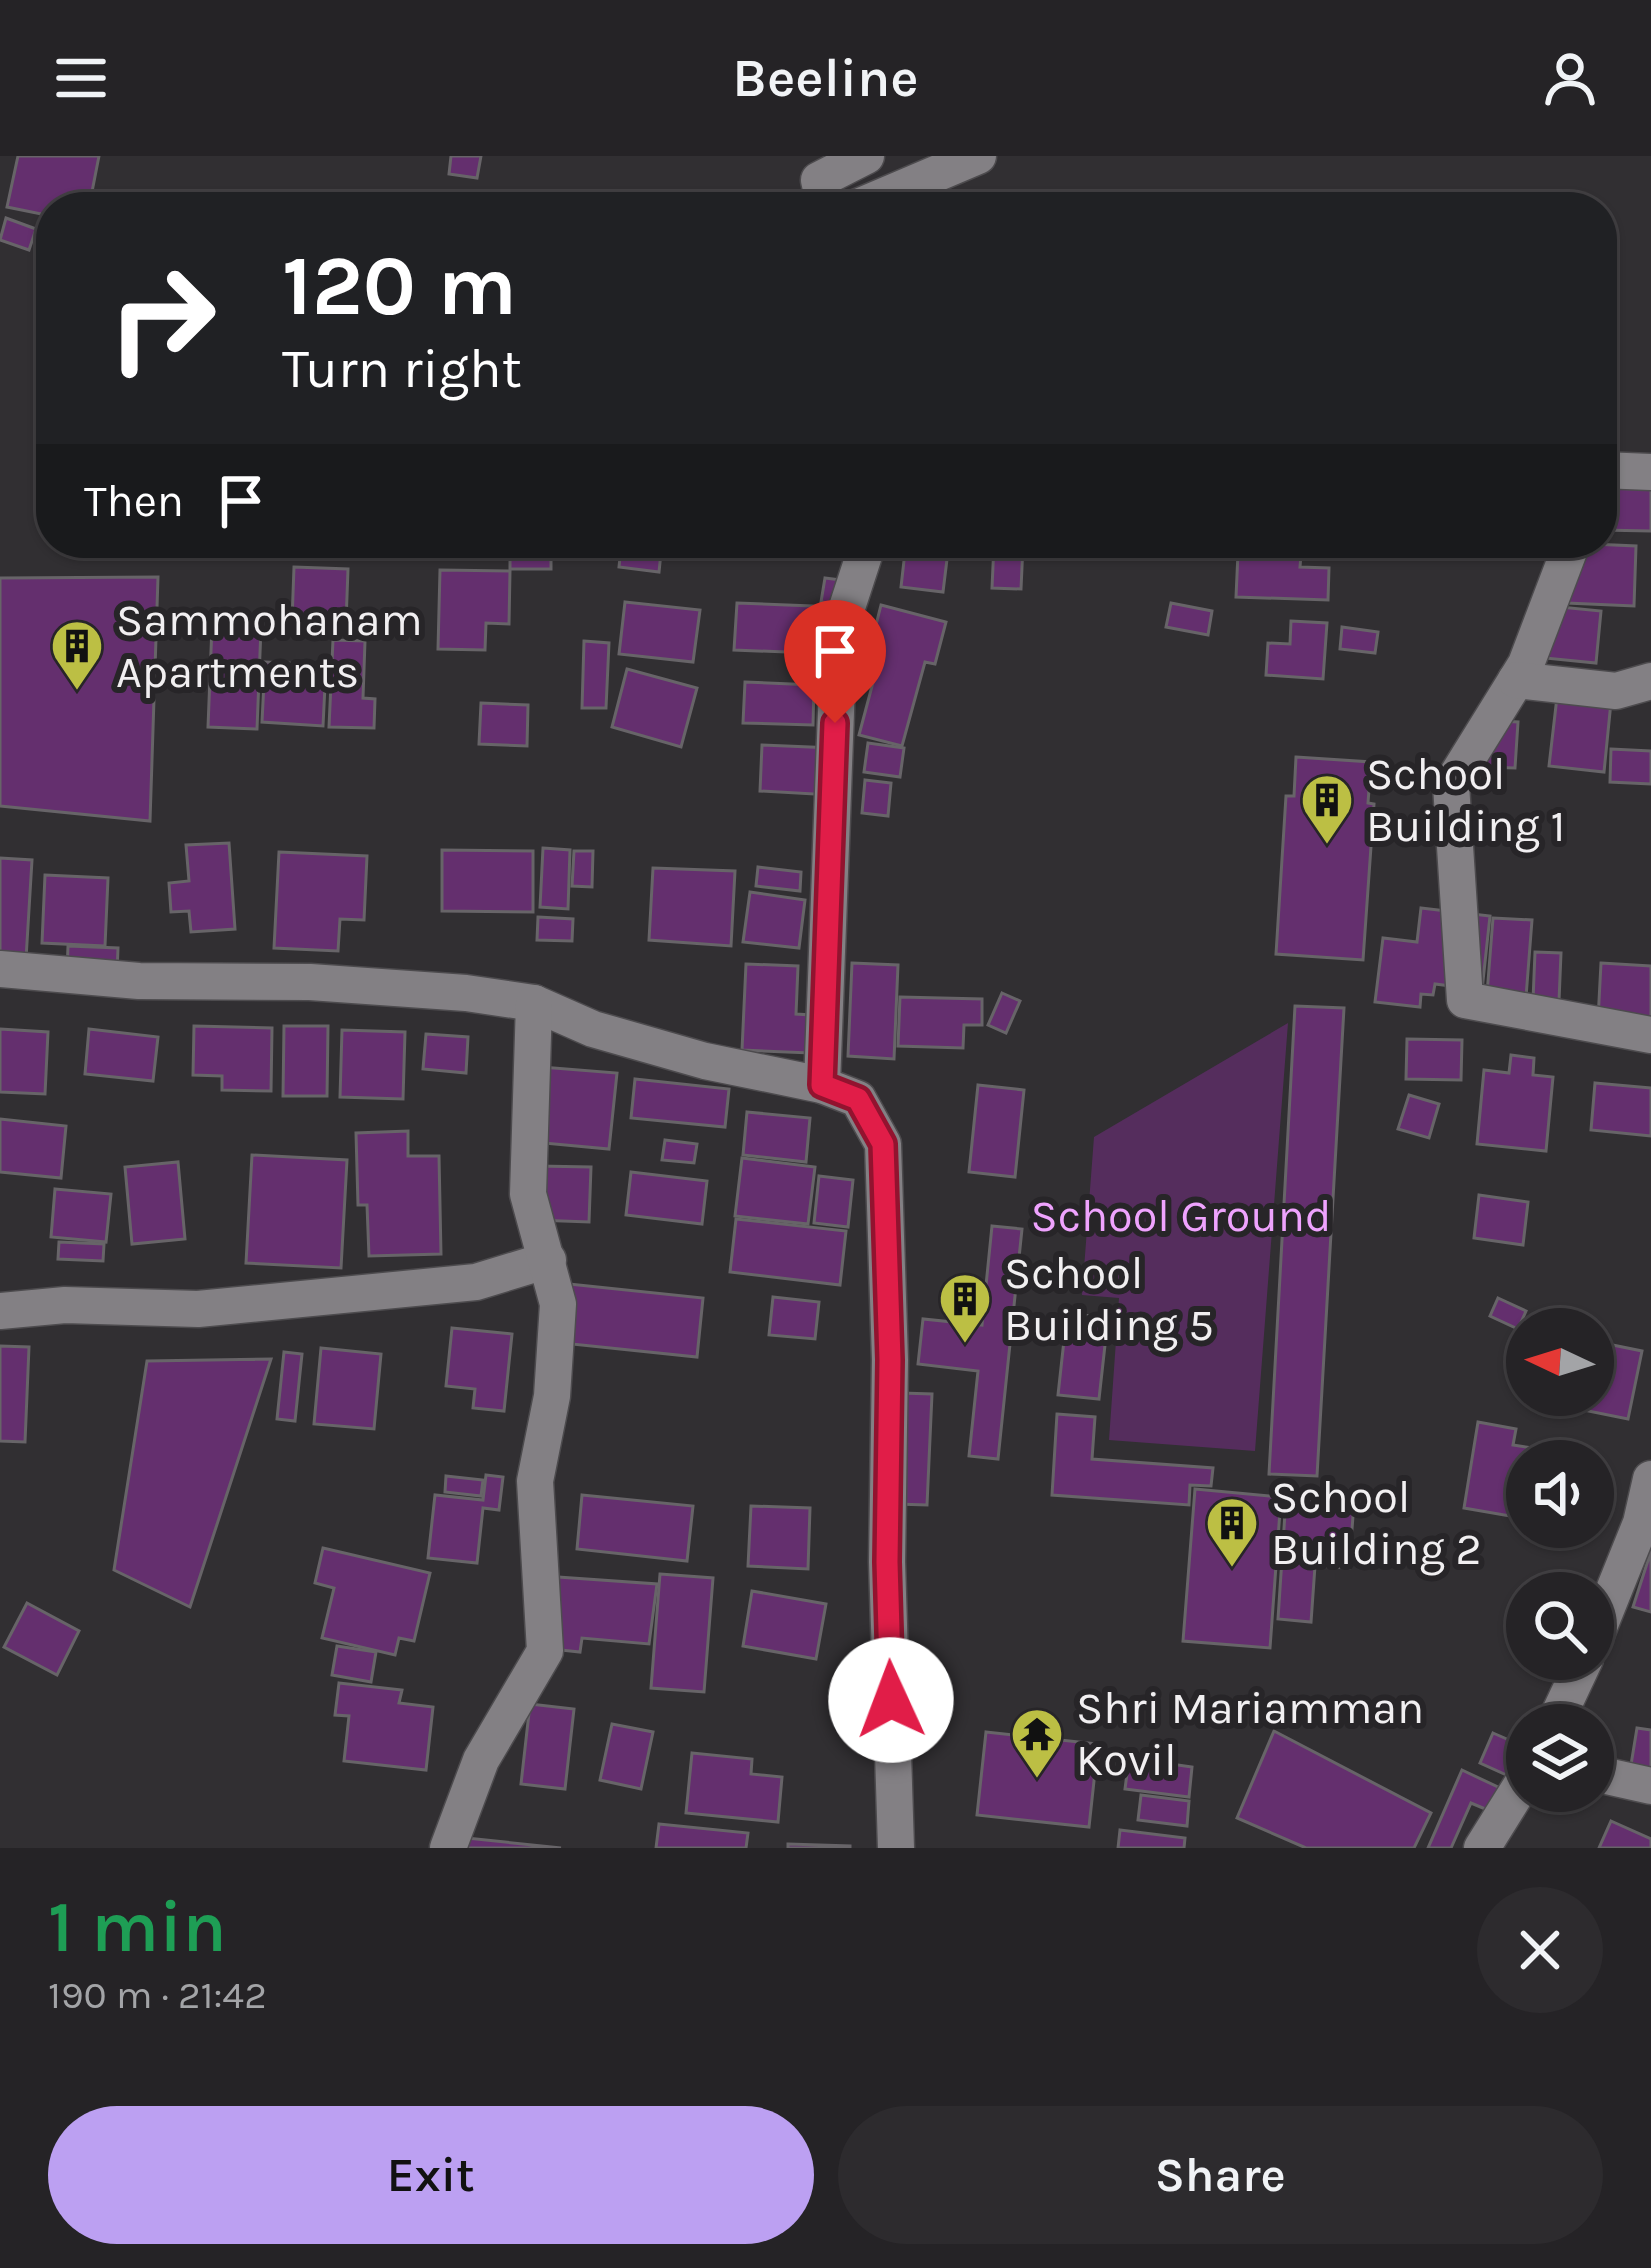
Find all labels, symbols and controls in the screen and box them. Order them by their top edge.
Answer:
icon: menu [48,45,114,111]
icon: person [1537,45,1603,111]
text: Beeline [732,46,919,110]
text: 120 m [282,237,517,335]
icon: right [84,240,240,396]
text: Turn right [282,337,522,401]
icon: arrive [208,468,274,534]
text: Then [84,475,184,527]
place label: Sammohanam Apartments [116,594,423,698]
pin [784,600,886,723]
building icon: Sammohanam Apartments [49,618,105,692]
icon: arrive [802,618,868,684]
place label: School Building 1 [1366,748,1565,853]
building icon: School Building 1 [1299,772,1355,846]
park label: School Ground [1031,1190,1331,1242]
place label: School Building 5 [1004,1247,1214,1352]
building icon: School Building 5 [937,1271,993,1345]
north arrow [1506,1308,1614,1416]
map controls [1506,1308,1614,1812]
button: sound [1506,1440,1614,1548]
place label: School Building 2 [1271,1471,1482,1576]
building icon: School Building 2 [1204,1495,1260,1569]
button: search [1506,1572,1614,1680]
position arrow [828,1637,954,1763]
place label: Shri Mariamman Kovil [1076,1682,1424,1786]
button: layers [1506,1704,1614,1812]
temple icon: Shri Mariamman Kovil [1009,1706,1065,1780]
text: 1 min [48,1885,227,1969]
button: close [1477,1887,1603,2013]
text: 190 m · 21:42 [48,1972,267,2018]
button: Exit [48,2106,814,2244]
button: Share [838,2106,1603,2244]

